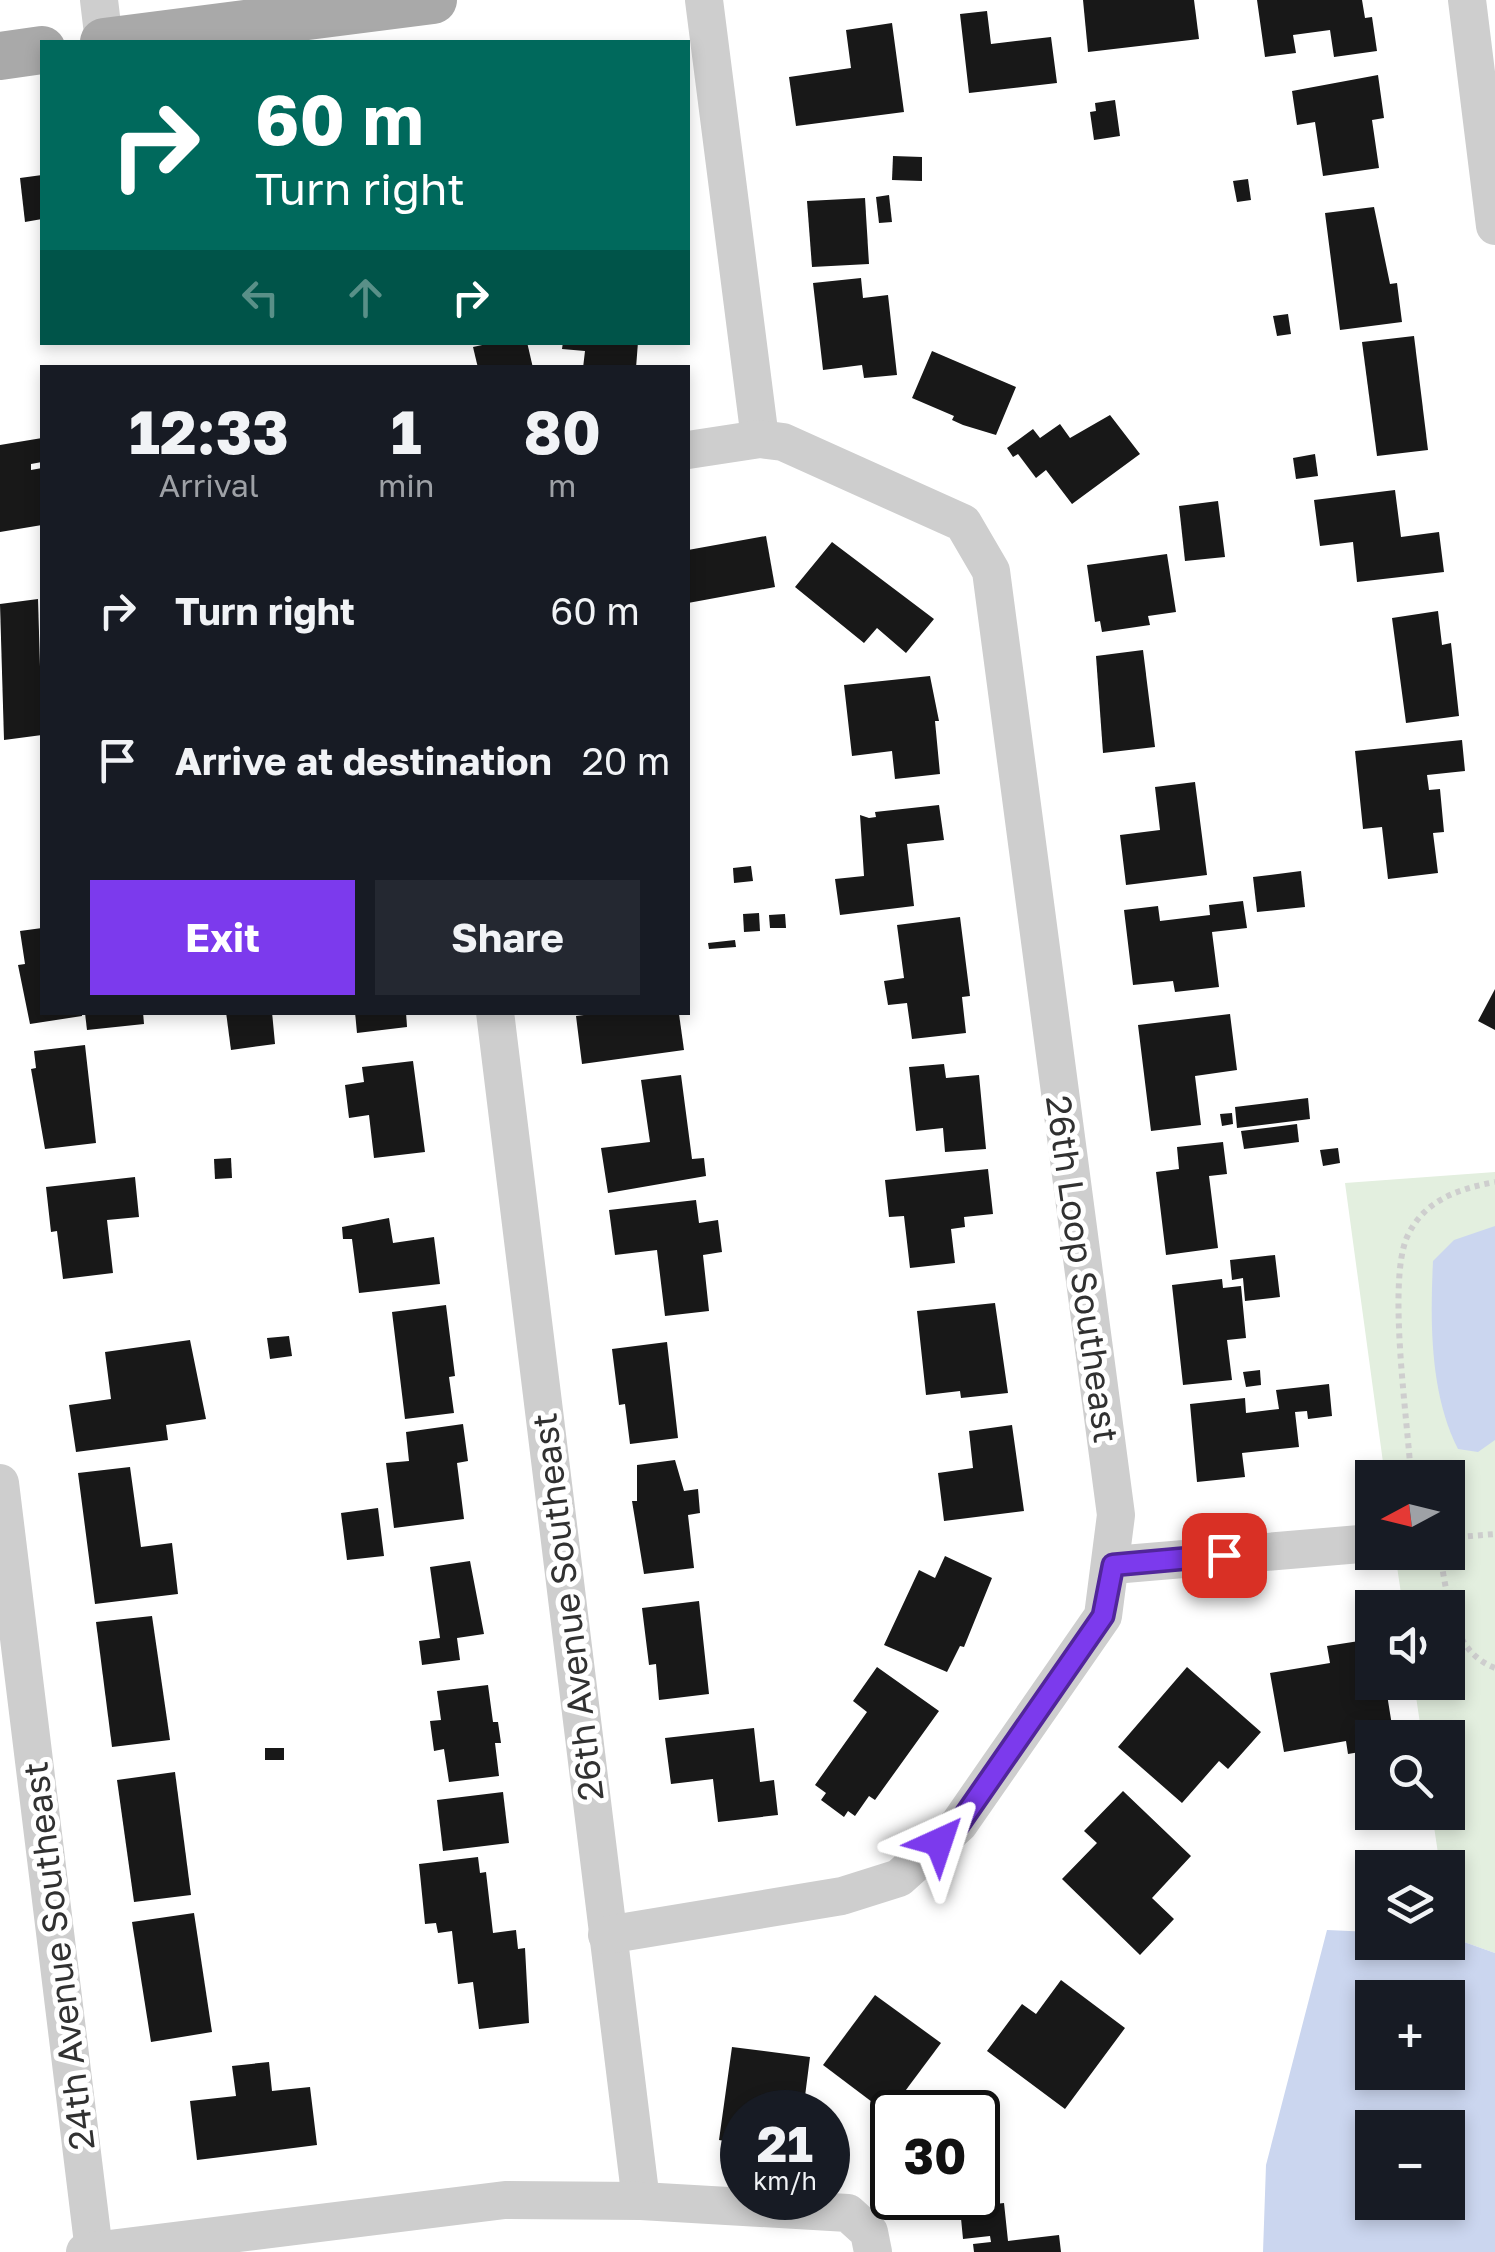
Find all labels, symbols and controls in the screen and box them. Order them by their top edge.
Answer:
text: 60 m [255,76,424,160]
icon: right [90,80,220,210]
text: Turn right [255,161,465,215]
icon: left [233,270,288,325]
icon: ahead [338,270,393,325]
icon: right [443,270,498,325]
text: 12:33 [129,395,289,467]
text: 1 [391,395,422,467]
text: 80 [524,395,601,467]
text: Arrival [159,466,259,504]
text: min [378,466,435,504]
text: m [548,466,576,504]
icon: right [90,583,145,638]
text: Turn right [175,588,355,633]
text: 60 m [550,588,640,633]
icon: arrive [90,733,145,788]
text: Arrive at destination [175,738,552,783]
text: 20 m [582,738,670,783]
button: Exit [90,880,355,995]
button: Share [375,880,640,995]
street label: 26th Loop Southeast [1038,1093,1128,1445]
street label: 26th Avenue Southeast [522,1411,612,1803]
north arrow [1355,1460,1465,1570]
map controls [1355,1460,1465,2220]
pin [1182,1513,1267,1598]
icon: arrive [1197,1528,1252,1583]
button: sound [1355,1590,1465,1700]
button: search [1355,1720,1465,1830]
street label: 24th Avenue Southeast [13,1759,103,2153]
position arrow [887,1790,991,1894]
button: layers [1355,1850,1465,1960]
button: + [1355,1980,1465,2090]
speed limit sign: 30 [870,2090,1000,2220]
button: − [1355,2110,1465,2220]
text: 21 [757,2113,813,2173]
text: km/h [753,2165,817,2196]

